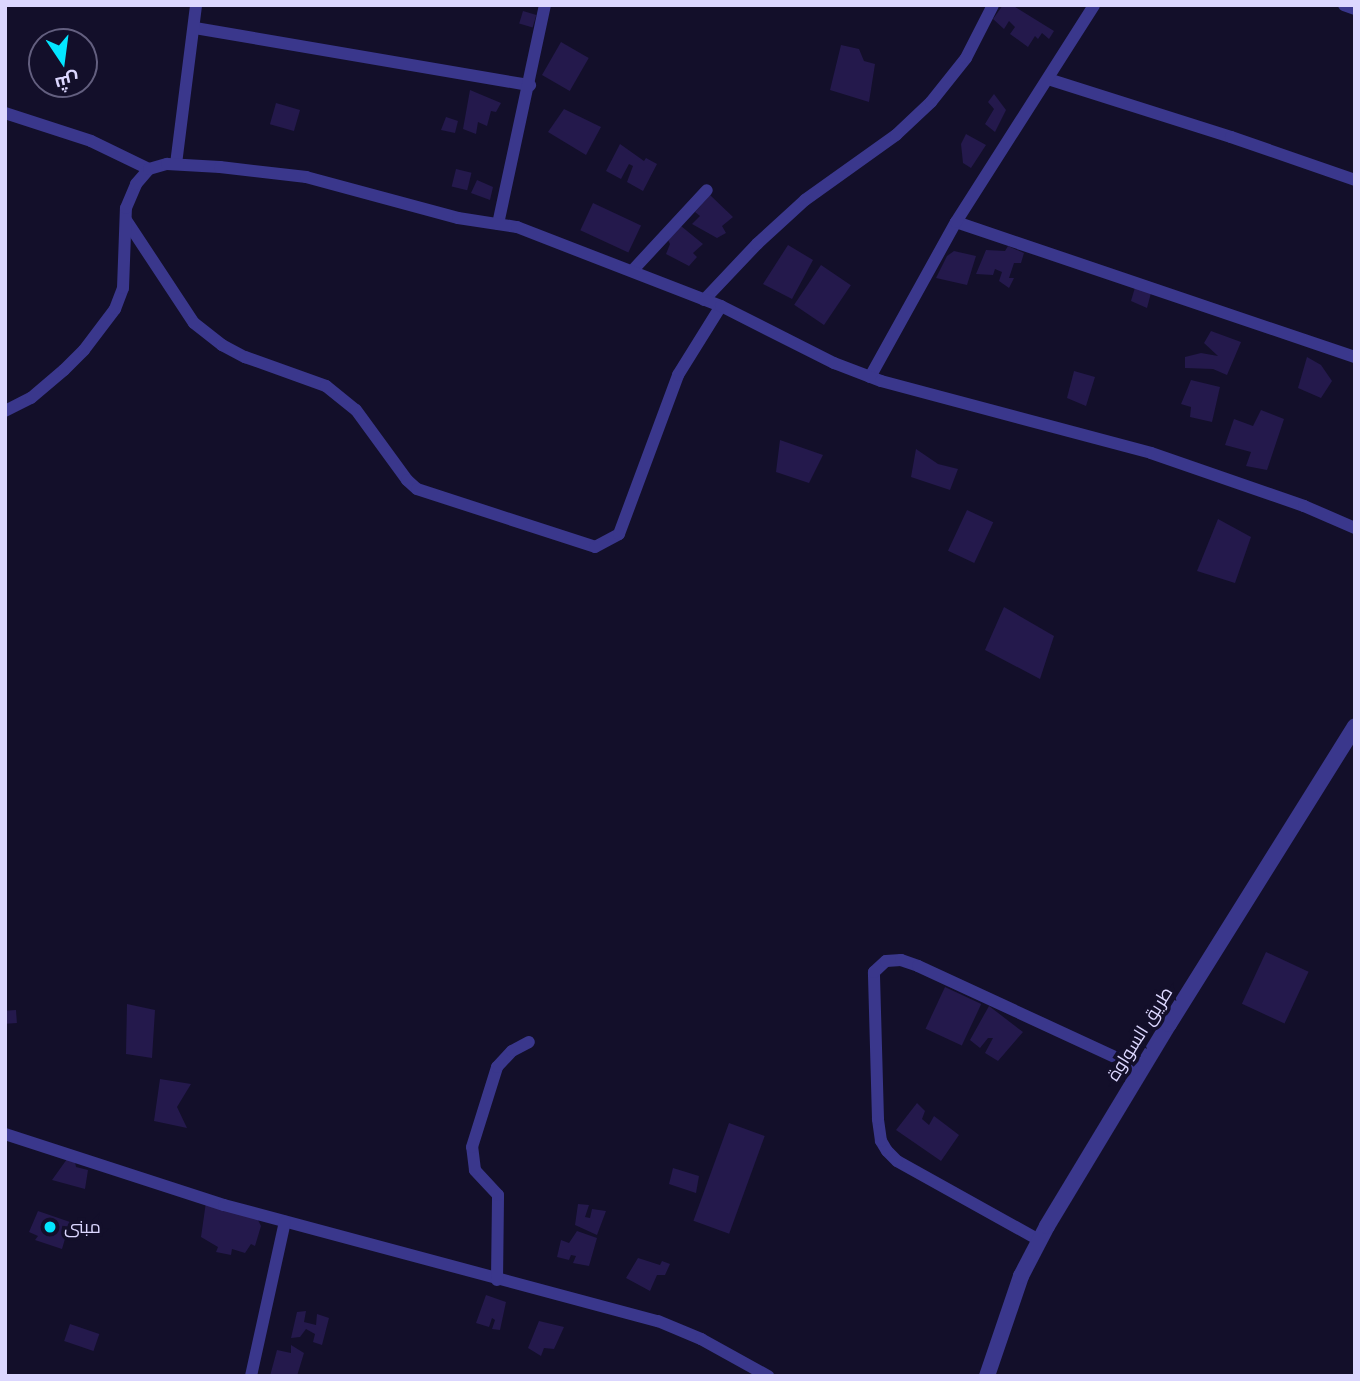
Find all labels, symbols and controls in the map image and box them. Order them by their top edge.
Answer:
north arrow [28,28,98,98]
text: ش [53,68,82,96]
street label: طريق السواوة [1103,983,1177,1085]
place label: مبنى [64,1216,101,1238]
marker: مبنى [42,1219,58,1235]

